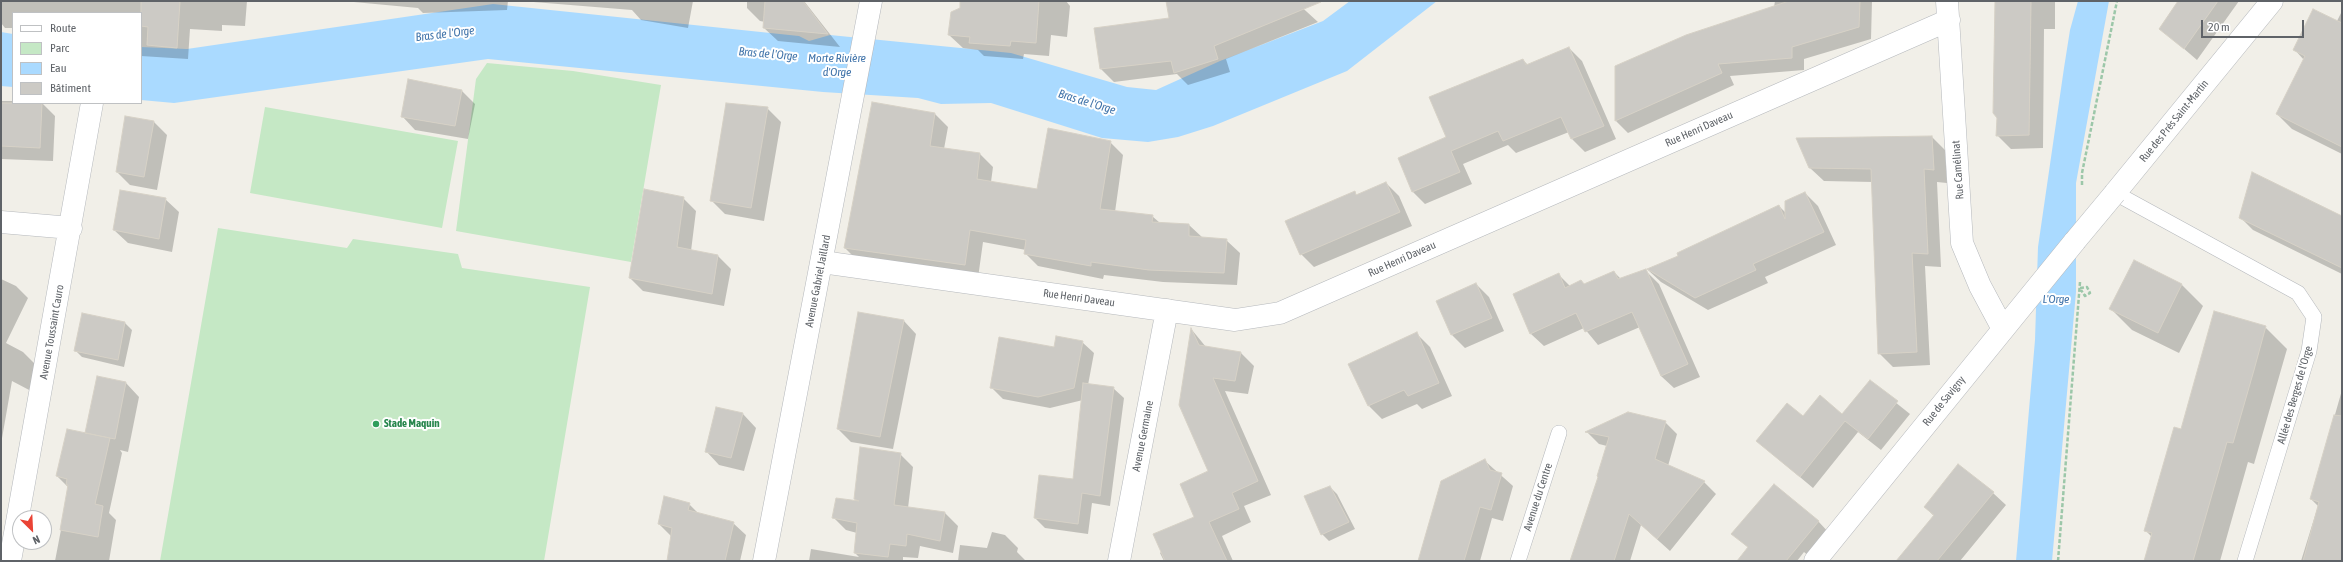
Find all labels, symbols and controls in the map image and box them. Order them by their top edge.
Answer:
legend [12,12,142,104]
scale bar [2203,12,2306,38]
text: 20 m [2208,20,2230,34]
text: Route [50,21,76,35]
water label: Bras de l'Orge [415,23,475,45]
text: Parc [50,41,69,55]
water label: Bras de l'Orge [738,44,798,64]
water label: Morte Rivière d'Orge [808,51,866,79]
text: Eau [50,61,67,75]
street label: Rue des Prés Saint-Martin [2137,77,2211,165]
text: Bâtiment [50,81,91,95]
water label: Bras de l'Orge [1057,86,1117,118]
street label: Rue Henri Daveau [1663,108,1735,150]
street label: Rue Camélinat [1949,140,1967,200]
street label: Avenue Gabriel Jaillard [803,234,833,328]
street label: Rue Henri Daveau [1366,238,1438,280]
street label: Avenue Toussaint Cauro [37,284,67,380]
street label: Rue Henri Daveau [1042,286,1116,310]
water label: L'Orge [2042,292,2070,306]
street label: Allée des Berges de l'Orge [2275,344,2315,446]
street label: Rue de Savigny [1920,373,1968,429]
street label: Avenue Germaine [1130,399,1156,473]
place label: Stade Maquin [384,417,439,431]
marker: Stade Maquin [371,419,381,429]
street label: Avenue du Centre [1521,461,1555,533]
north arrow [12,510,52,550]
text: N [31,533,42,547]

